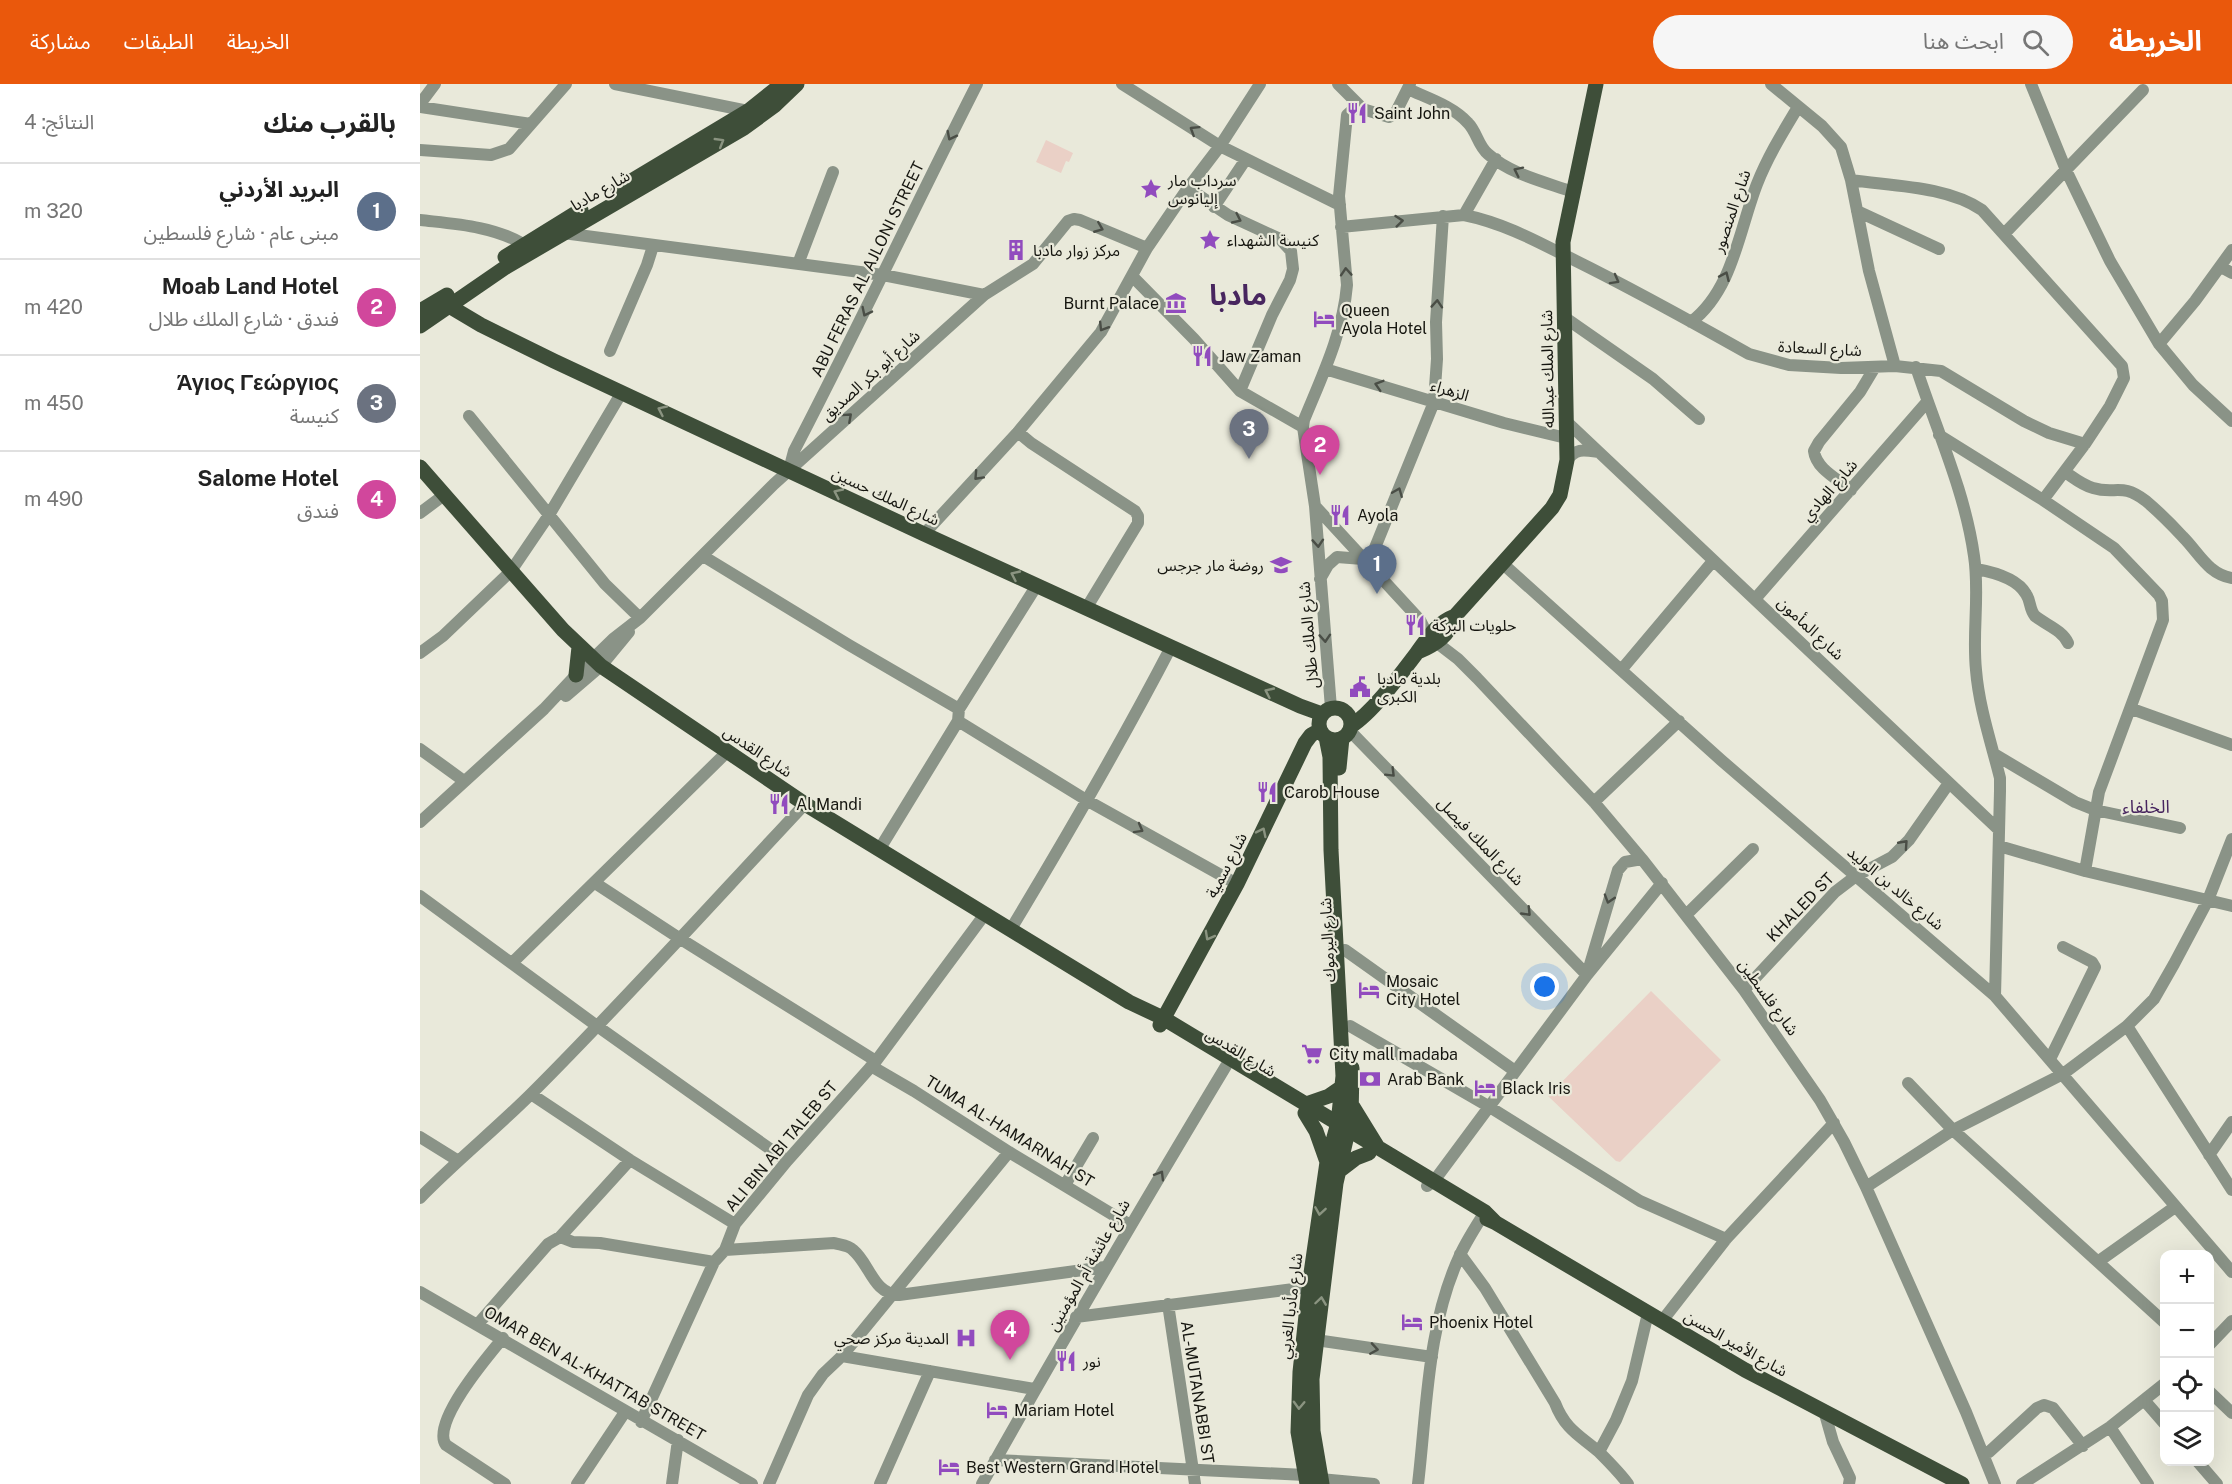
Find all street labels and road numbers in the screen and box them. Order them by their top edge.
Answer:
street label: ABU FERAS AL AJLONI STREET [807,158,928,380]
street label: شارع مادبا [567,166,635,217]
street label: شارع المنصور [1708,167,1757,257]
street label: شارع الملك عبدالله [1537,310,1561,428]
street label: شارع أبو بكر الصديق [817,326,926,427]
street label: شارع السعادة [1778,337,1862,363]
street label: الزهراء [1428,376,1471,405]
street label: شارع الهادي [1797,456,1864,527]
street label: شارع الملك حسين [828,463,943,532]
street label: شارع الملك طلال [1294,580,1326,689]
street label: شارع المأمون [1771,593,1848,666]
street label: شارع القدس [718,721,796,784]
street label: شارع الملك فيصل [1431,793,1528,892]
street label: شارع سمية [1202,829,1254,902]
street label: شارع خالد بن الوليد [1842,843,1948,936]
street label: KHALED ST [1763,868,1838,946]
street label: شارع اليرموك [1316,897,1342,983]
street label: شارع فلسطين [1732,955,1803,1041]
street label: شارع القدس [1201,1024,1279,1083]
street label: TUMA AL-HAMARNAH ST [922,1072,1098,1192]
street label: ALI BIN ABI TALEB ST [721,1077,842,1215]
street label: شارع عائشة أم المؤمنين [1043,1196,1137,1336]
street label: شارع مأدبا الغربي [1275,1252,1309,1361]
street label: OMAR BEN AL-KHATTAB STREET [481,1302,709,1445]
street label: شارع الأمير الحسن [1679,1306,1791,1383]
street label: AL-MUTANABBI ST [1177,1319,1218,1465]

